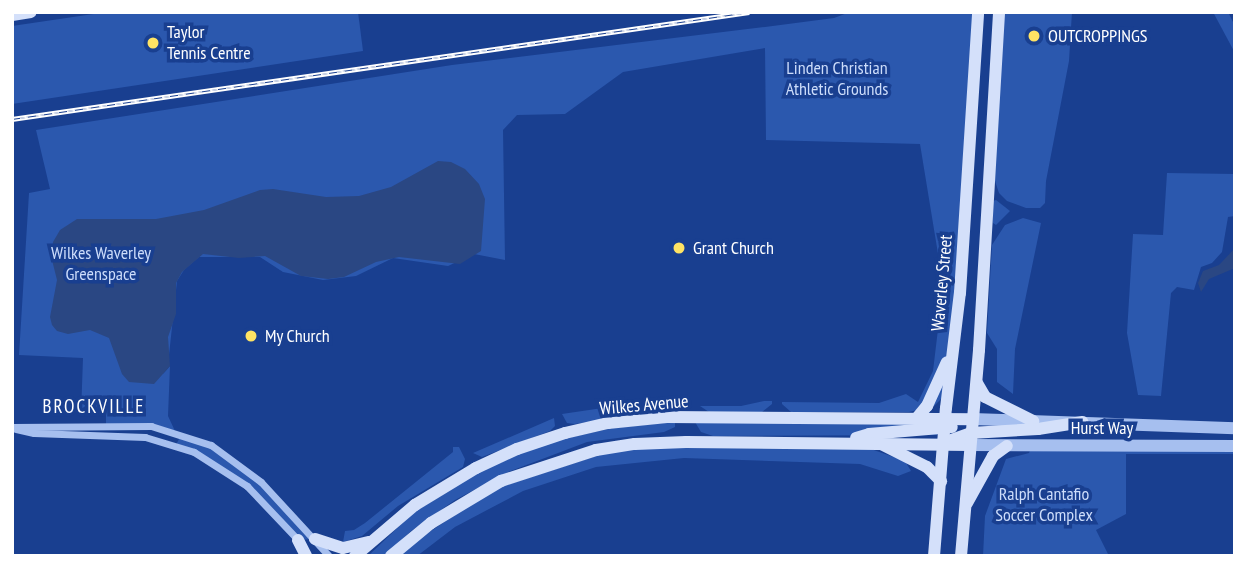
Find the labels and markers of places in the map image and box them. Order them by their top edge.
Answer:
place label: Taylor Tennis Centre [167,22,251,64]
place label: OUTCROPPINGS [1048,25,1148,47]
marker: OUTCROPPINGS [1026,28,1042,44]
marker: Taylor Tennis Centre [145,35,161,51]
place label: Grant Church [693,237,774,259]
marker: Grant Church [671,240,687,256]
place label: My Church [265,325,330,347]
marker: My Church [243,328,259,344]

